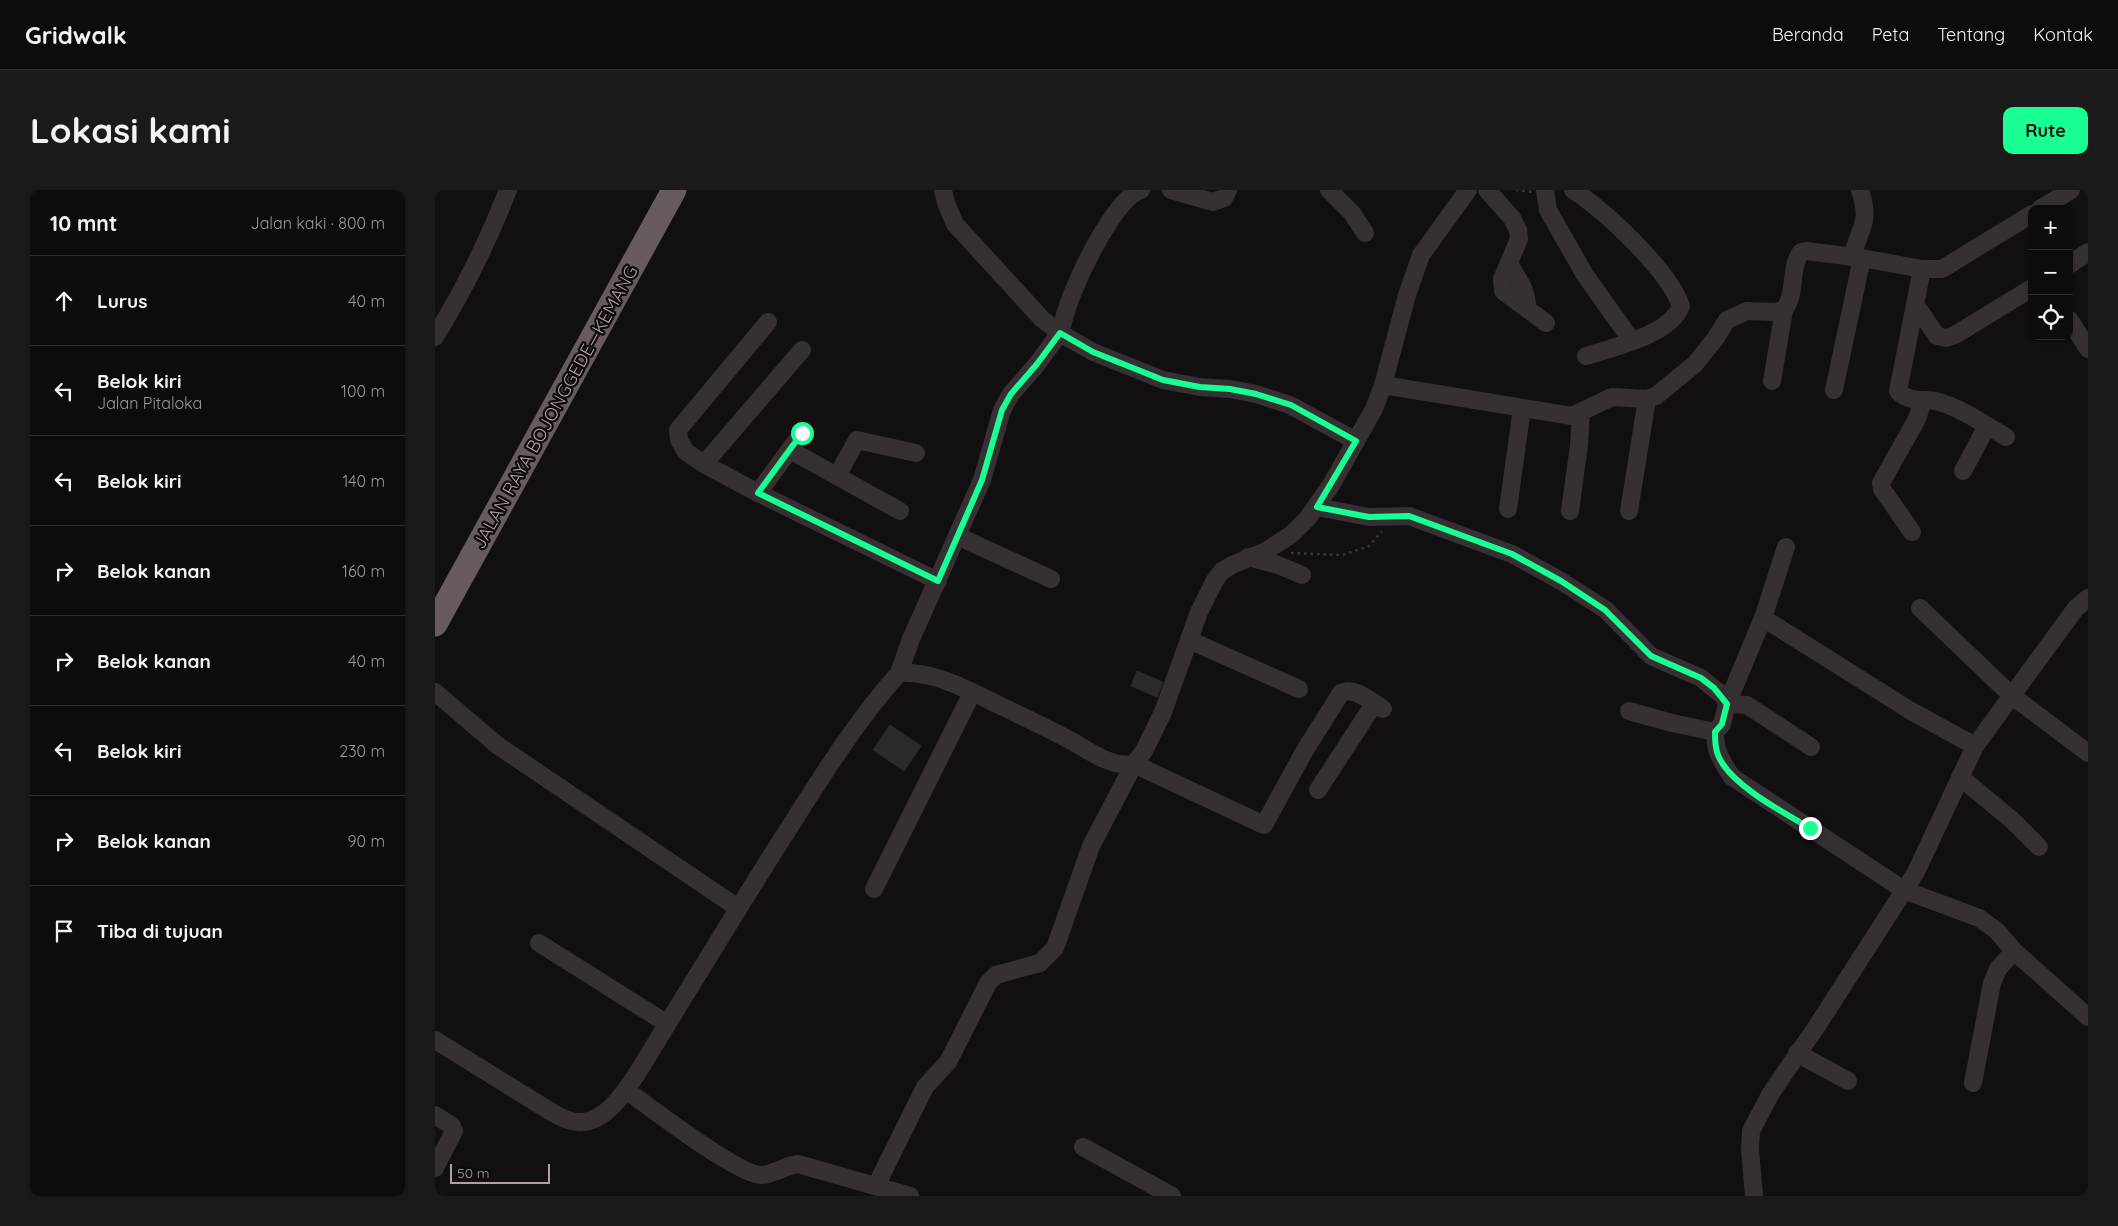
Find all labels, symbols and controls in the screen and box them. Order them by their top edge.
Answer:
text: Gridwalk [25,20,127,50]
text: Beranda [1772,23,1844,46]
text: Peta [1872,23,1909,46]
text: Tentang [1937,23,2005,46]
text: Kontak [2033,23,2093,46]
button: Rute [2003,107,2088,154]
text: Lokasi kami [30,108,230,152]
map controls [2028,205,2073,340]
button: + [2028,205,2073,250]
text: 10 mnt [50,210,117,236]
text: Jalan kaki · 800 m [250,213,385,233]
button: − [2028,250,2073,295]
street label: JALAN RAYA BOJONGGEDE—KEMANG [467,261,643,553]
icon: ahead [50,287,78,315]
text: Lurus [97,289,147,313]
text: 40 m [348,291,385,311]
button: locate [2028,295,2073,340]
text: Belok kiri [97,369,182,393]
icon: left [50,377,78,405]
text: 100 m [341,381,385,401]
text: Jalan Pitaloka [97,393,202,413]
route start [791,422,814,445]
icon: left [50,467,78,495]
text: Belok kiri [97,469,182,493]
text: 140 m [342,471,385,491]
icon: right [50,557,78,585]
text: Belok kanan [97,559,211,583]
text: 160 m [342,561,385,581]
icon: right [50,647,78,675]
text: Belok kanan [97,649,211,673]
text: 40 m [348,651,385,671]
icon: left [50,737,78,765]
text: Belok kiri [97,739,182,763]
text: 230 m [339,741,385,761]
route end [1799,817,1822,840]
icon: right [50,827,78,855]
text: Belok kanan [97,829,211,853]
text: 90 m [348,831,385,851]
icon: arrive [50,917,78,945]
text: Tiba di tujuan [97,919,223,943]
scale bar [450,1161,550,1184]
text: 50 m [457,1164,490,1182]

